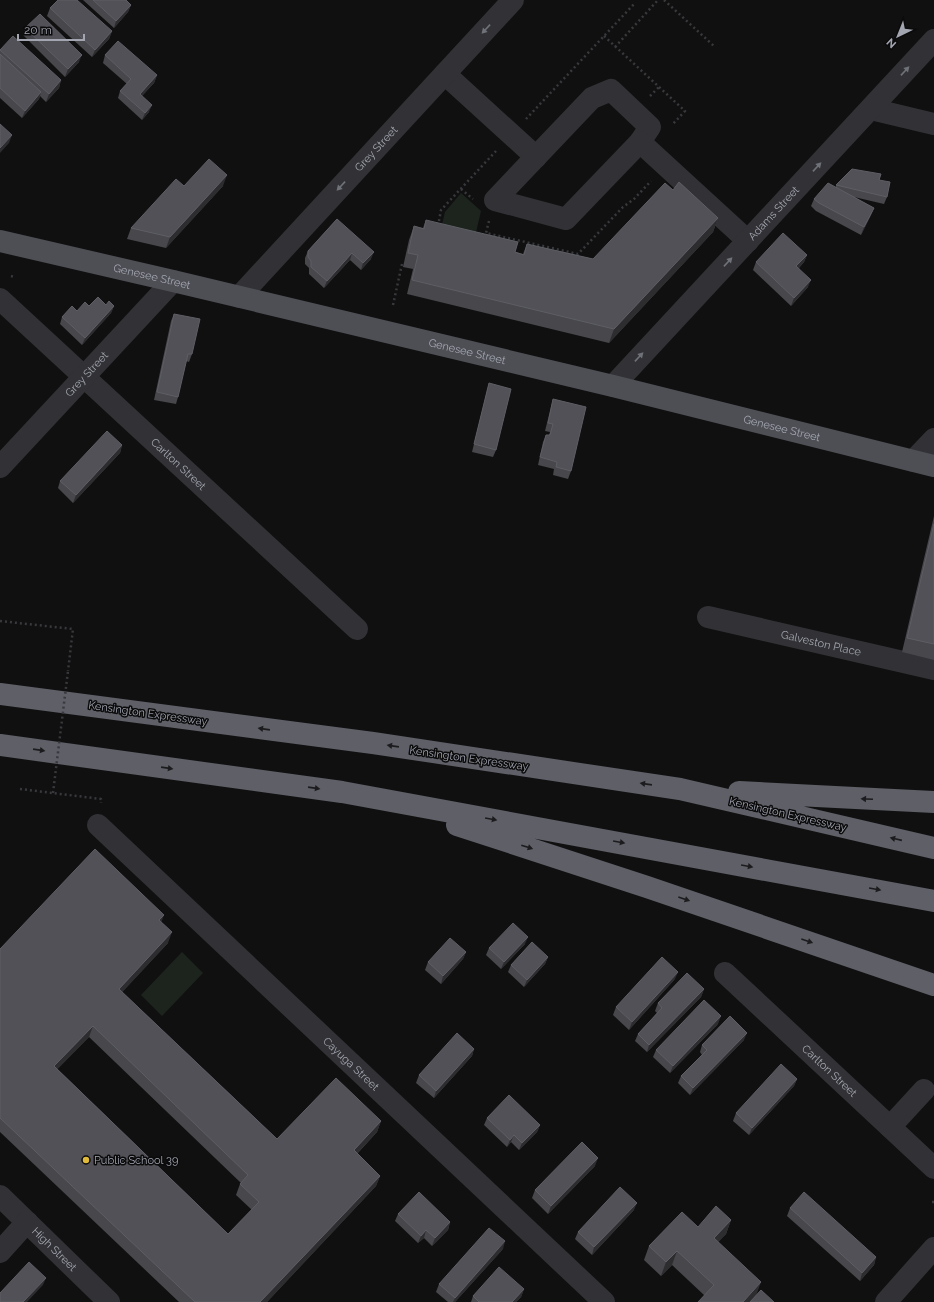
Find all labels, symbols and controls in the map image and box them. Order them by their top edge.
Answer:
scale bar [18,16,84,42]
north arrow [878,16,918,56]
text: 20 m [24,23,52,37]
one-way arrow [482,24,491,34]
text: N [884,35,899,51]
one-way arrow [900,66,910,76]
street label: Grey Street [352,123,401,174]
one-way arrow [812,161,821,172]
one-way arrow [336,181,346,191]
street label: Adams Street [746,183,802,243]
one-way arrow [723,257,733,267]
street label: Genesee Street [112,261,192,292]
street label: Genesee Street [427,336,507,367]
street label: Grey Street [63,349,111,400]
one-way arrow [635,352,644,362]
street label: Genesee Street [742,413,822,444]
street label: Carlton Street [148,436,209,493]
street label: Galveston Place [780,628,863,659]
street label: Kensington Expressway [88,699,208,728]
one-way arrow [258,726,270,732]
one-way arrow [387,743,399,749]
street label: Kensington Expressway [409,744,529,773]
one-way arrow [33,747,45,753]
one-way arrow [161,765,174,771]
one-way arrow [640,781,652,787]
one-way arrow [308,785,320,791]
street label: Kensington Expressway [728,795,848,834]
one-way arrow [860,796,873,802]
one-way arrow [485,816,497,822]
one-way arrow [890,835,902,841]
one-way arrow [613,840,625,846]
one-way arrow [522,844,534,850]
one-way arrow [741,863,753,869]
one-way arrow [868,887,881,893]
one-way arrow [678,897,690,903]
one-way arrow [801,939,813,945]
street label: Cayuga Street [320,1035,382,1094]
street label: Carlton Street [799,1042,860,1100]
place label: Public School 39 [94,1154,178,1167]
marker: Public School 39 [81,1155,91,1165]
street label: High Street [29,1225,79,1274]

